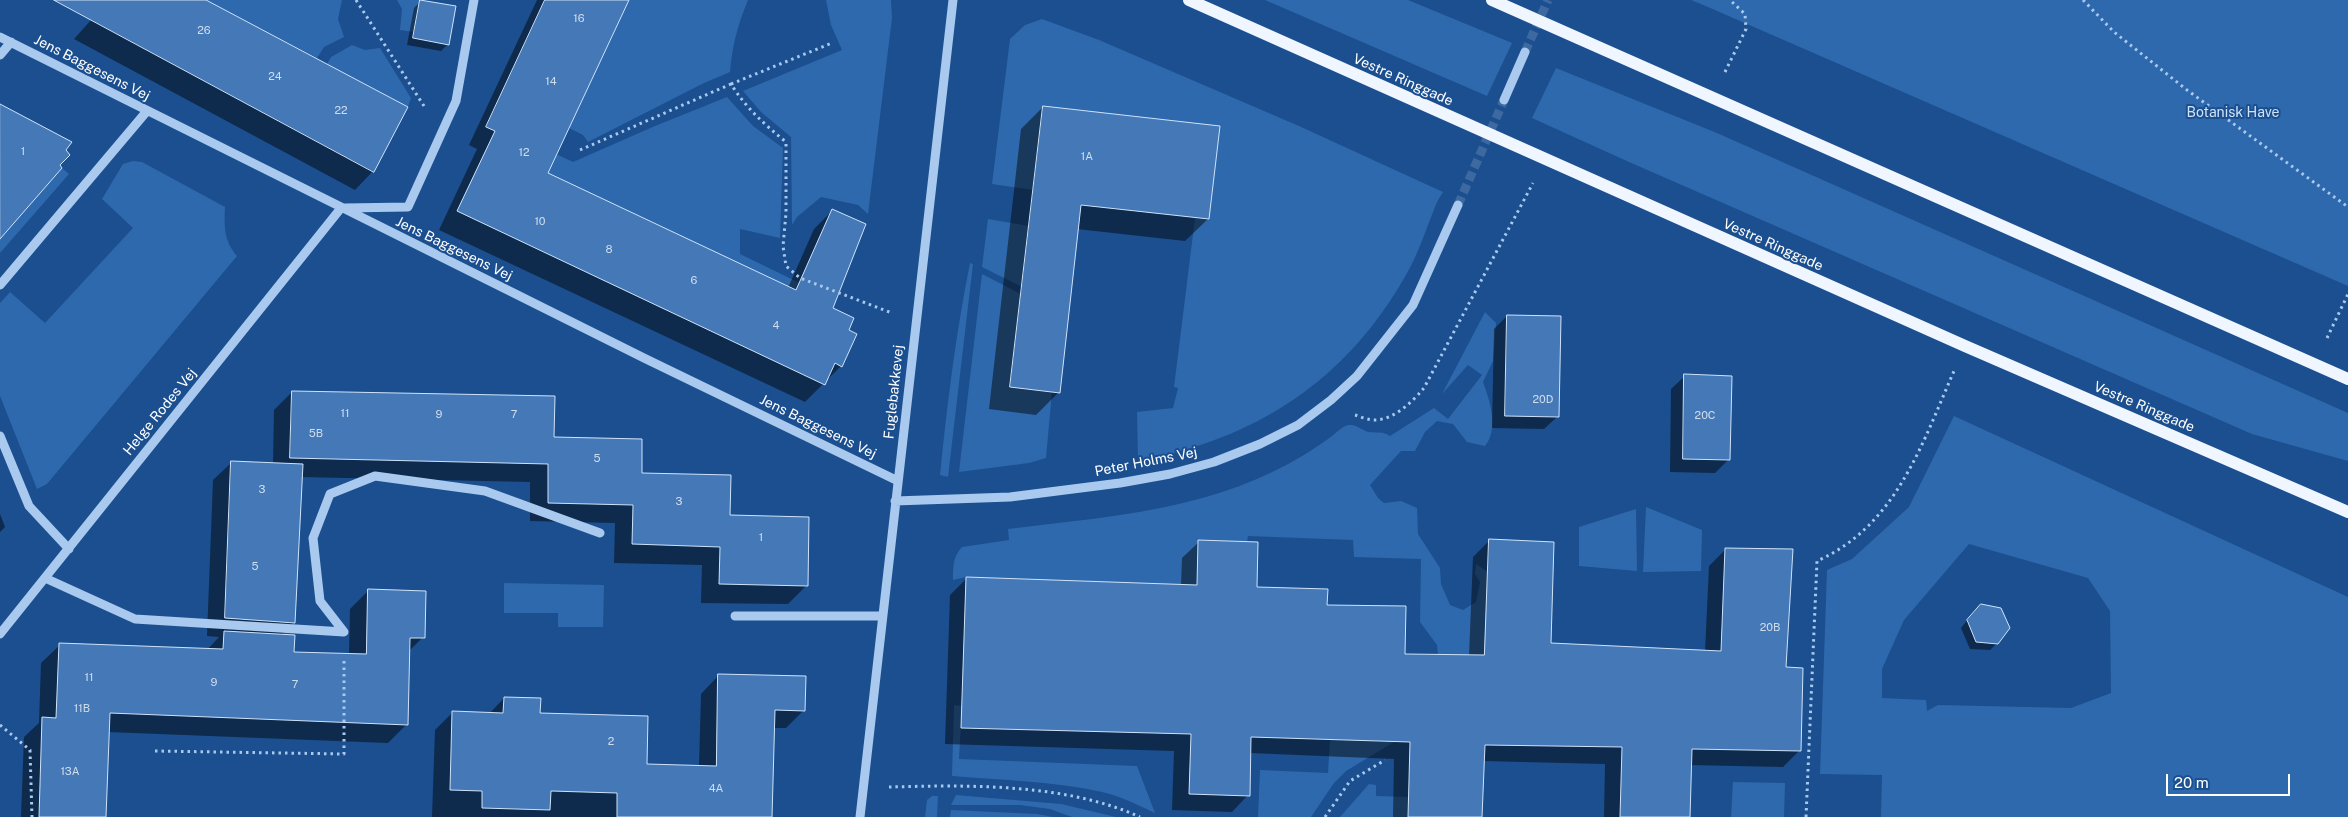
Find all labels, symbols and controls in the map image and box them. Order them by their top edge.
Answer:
house number: 16 [573,12,585,26]
house number: 26 [197,24,211,38]
street label: Jens Baggesens Vej [31,32,153,104]
street label: Vestre Ringgade [1350,50,1456,110]
house number: 24 [268,70,282,84]
house number: 14 [545,75,557,89]
house number: 22 [334,104,348,118]
park label: Botanisk Have [2186,105,2280,121]
house number: 1 [21,145,25,159]
house number: 12 [518,146,530,160]
house number: 1A [1081,150,1093,164]
street label: Jens Baggesens Vej [393,213,515,285]
house number: 10 [534,215,546,229]
street label: Vestre Ringgade [1720,215,1826,275]
house number: 8 [605,243,613,257]
house number: 6 [691,274,697,288]
house number: 4 [773,319,779,333]
street label: Fuglebakkevej [881,344,907,440]
street label: Helge Rodes Vej [120,365,200,459]
street label: Vestre Ringgade [2091,378,2197,436]
street label: Jens Baggesens Vej [757,391,879,463]
house number: 20D [1533,393,1553,407]
house number: 11 [341,407,349,421]
house number: 9 [436,408,442,422]
house number: 7 [511,408,517,422]
house number: 20C [1695,409,1715,423]
house number: 5B [309,427,323,441]
street label: Peter Holms Vej [1093,444,1199,480]
house number: 5 [593,452,601,466]
house number: 3 [259,483,265,497]
house number: 3 [676,495,682,509]
house number: 1 [759,531,763,545]
house number: 5 [251,560,259,574]
house number: 20B [1760,621,1780,635]
house number: 11 [85,671,93,685]
house number: 9 [211,676,217,690]
house number: 7 [292,678,298,692]
house number: 11B [74,702,90,716]
house number: 2 [608,735,614,749]
scale bar [2168,764,2292,796]
house number: 13A [60,765,80,779]
text: 20 m [2174,774,2209,791]
house number: 4A [709,782,723,796]

